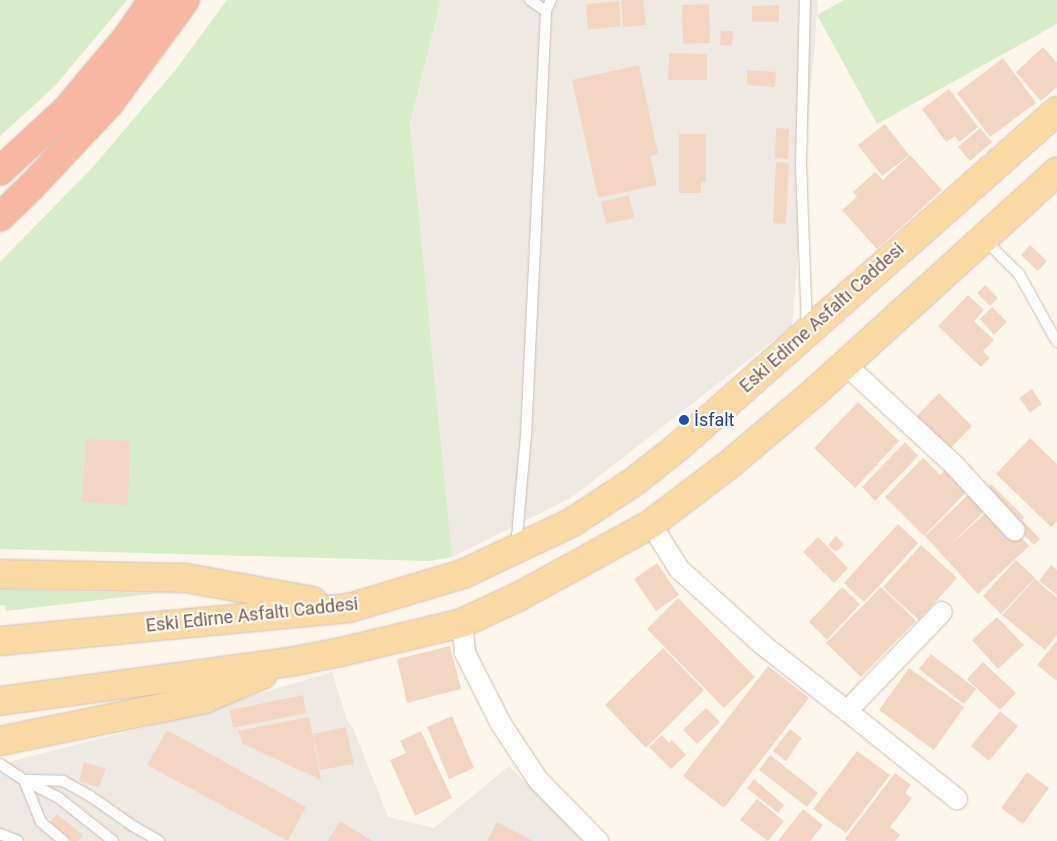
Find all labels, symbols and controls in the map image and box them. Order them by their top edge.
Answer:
street label: Eski Edirne Asfaltı Caddesi [735,239,909,397]
place label: İsfalt [694,409,734,431]
marker: İsfalt [678,414,690,426]
street label: Eski Edirne Asfaltı Caddesi [145,593,359,637]

